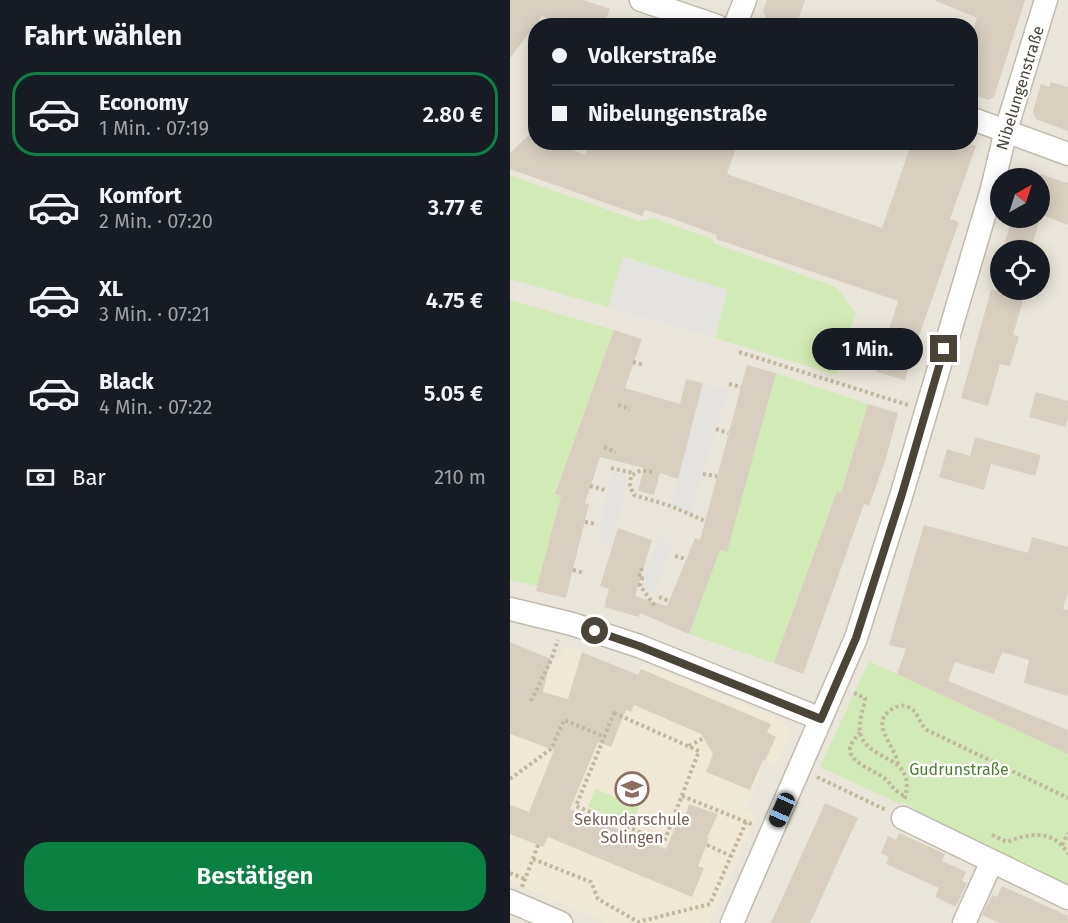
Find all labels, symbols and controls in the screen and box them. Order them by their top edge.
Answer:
text: Fahrt wählen [24,20,182,52]
street label: Nibelungenstraße [992,24,1048,152]
text: Volkerstraße [588,42,717,69]
icon: car [27,87,81,141]
text: Economy [99,89,188,116]
text: Nibelungenstraße [588,100,767,127]
text: 2.80 € [423,101,483,128]
text: 1 Min. · 07:19 [99,116,209,140]
north arrow [990,168,1050,228]
map controls [990,168,1050,300]
icon: car [27,180,81,234]
text: Komfort [99,182,182,209]
text: 3.77 € [428,194,483,221]
text: 2 Min. · 07:20 [99,209,213,233]
button: locate [990,240,1050,300]
icon: car [27,273,81,327]
text: XL [99,275,123,302]
text: 4.75 € [426,287,483,314]
text: 3 Min. · 07:21 [99,302,210,326]
callout: 1 Min. [812,328,923,370]
route end [930,335,957,362]
text: 1 Min. [842,337,893,361]
icon: car [27,366,81,420]
text: Black [99,368,154,395]
text: 5.05 € [424,380,483,407]
text: 4 Min. · 07:22 [99,395,212,419]
icon: cash [24,461,57,494]
text: Bar [72,464,106,491]
text: 210 m [434,465,486,489]
route start [581,617,608,644]
park label: Gudrunstraße [909,760,1009,779]
school or university icon: Sekundarschule Solingen [614,771,650,807]
car [766,790,798,830]
place label: Sekundarschule Solingen [574,810,690,847]
button: Bestätigen [24,842,486,911]

